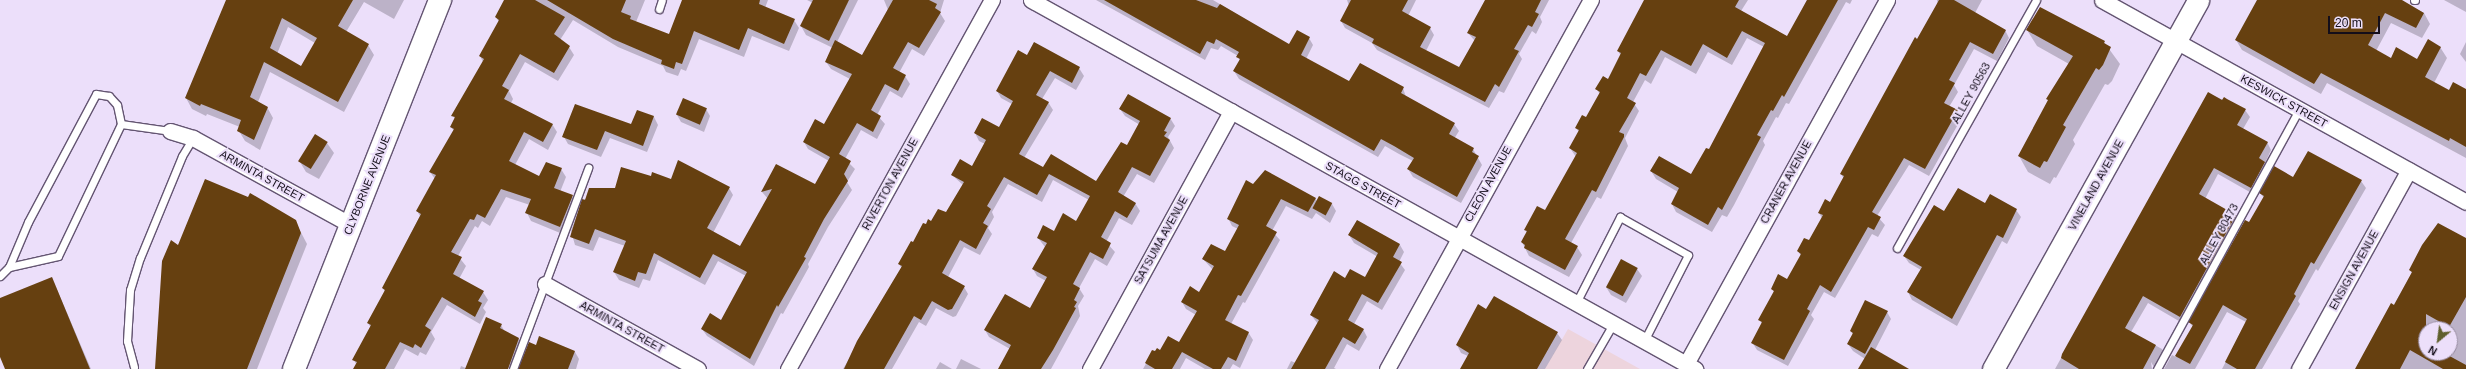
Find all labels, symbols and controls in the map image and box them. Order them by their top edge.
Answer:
scale bar [2330,8,2382,34]
text: 20 m [2335,16,2362,30]
street label: ALLEY 90563 [1949,60,1993,126]
street label: KESWICK STREET [2238,72,2330,130]
street label: CLYBORNE AVENUE [341,133,393,237]
street label: RIVERTON AVENUE [859,135,921,233]
street label: VINELAND AVENUE [2065,137,2127,233]
street label: CRANER AVENUE [1757,138,1815,226]
street label: CLEON AVENUE [1462,143,1514,225]
street label: ARMINTA STREET [217,147,307,205]
street label: STAGG STREET [1323,159,1403,211]
street label: SATSUMA AVENUE [1131,193,1191,287]
street label: ALLEY 80473 [2197,201,2241,267]
street label: ENSIGN AVENUE [2326,228,2382,312]
street label: ARMINTA STREET [577,298,667,356]
north arrow [2418,321,2458,361]
text: N [2426,343,2439,358]

